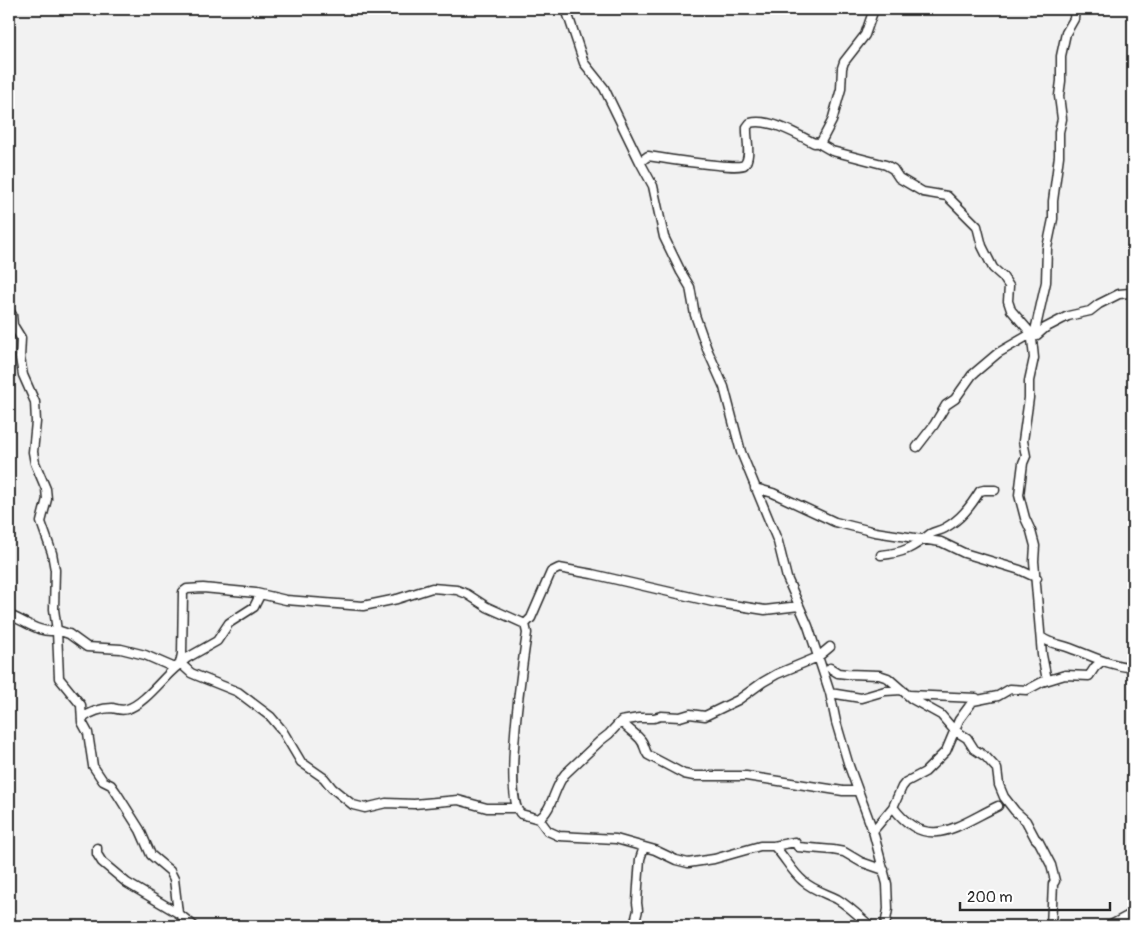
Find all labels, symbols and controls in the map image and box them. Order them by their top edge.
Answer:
scale bar [960,880,1110,912]
text: 200 m [967,888,1012,907]

